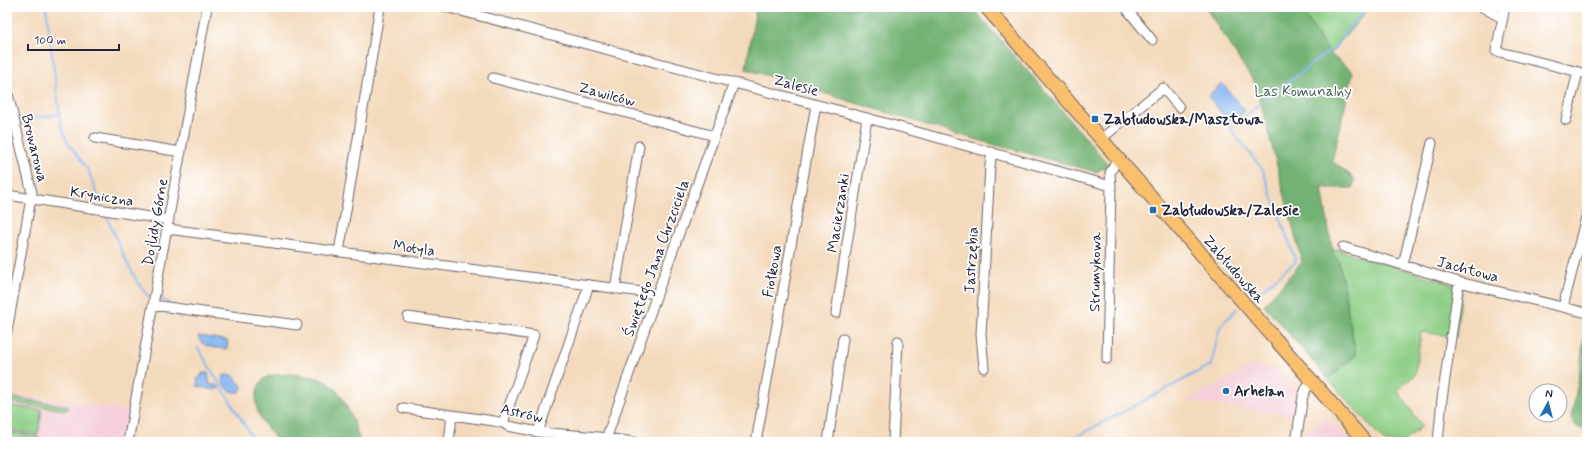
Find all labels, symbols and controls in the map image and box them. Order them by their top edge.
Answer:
scale bar [28,26,119,52]
text: 100 m [34,33,66,49]
street label: Zalesie [771,70,821,102]
street label: Zawilców [576,78,637,112]
park label: Las Komunalny [1254,82,1352,102]
place label: Zabłudowska/Masztowa [1103,110,1264,130]
street label: Browarowa [16,112,52,185]
marker: Zabłudowska/Masztowa [1090,114,1100,124]
street label: Macierzanki [823,172,855,254]
street label: Świętego Jana Chrzciciela [618,176,696,340]
street label: Dojlidy Górne [138,177,174,267]
street label: Kryniczna [69,182,135,212]
place label: Zabłudowska/Zalesie [1161,201,1300,221]
marker: Zabłudowska/Zalesie [1148,205,1158,215]
street label: Jastrzębia [960,226,984,294]
street label: Strumykowa [1085,231,1107,312]
street label: Zabłudowska [1198,231,1269,309]
street label: Motyla [392,236,436,262]
street label: Fiołkowa [759,243,787,299]
street label: Jachtowa [1435,252,1501,288]
place label: Arhelan [1234,382,1285,402]
north arrow [1528,383,1568,423]
marker: Arhelan [1221,386,1231,396]
text: N [1545,387,1554,401]
street label: Astrów [498,399,545,429]

